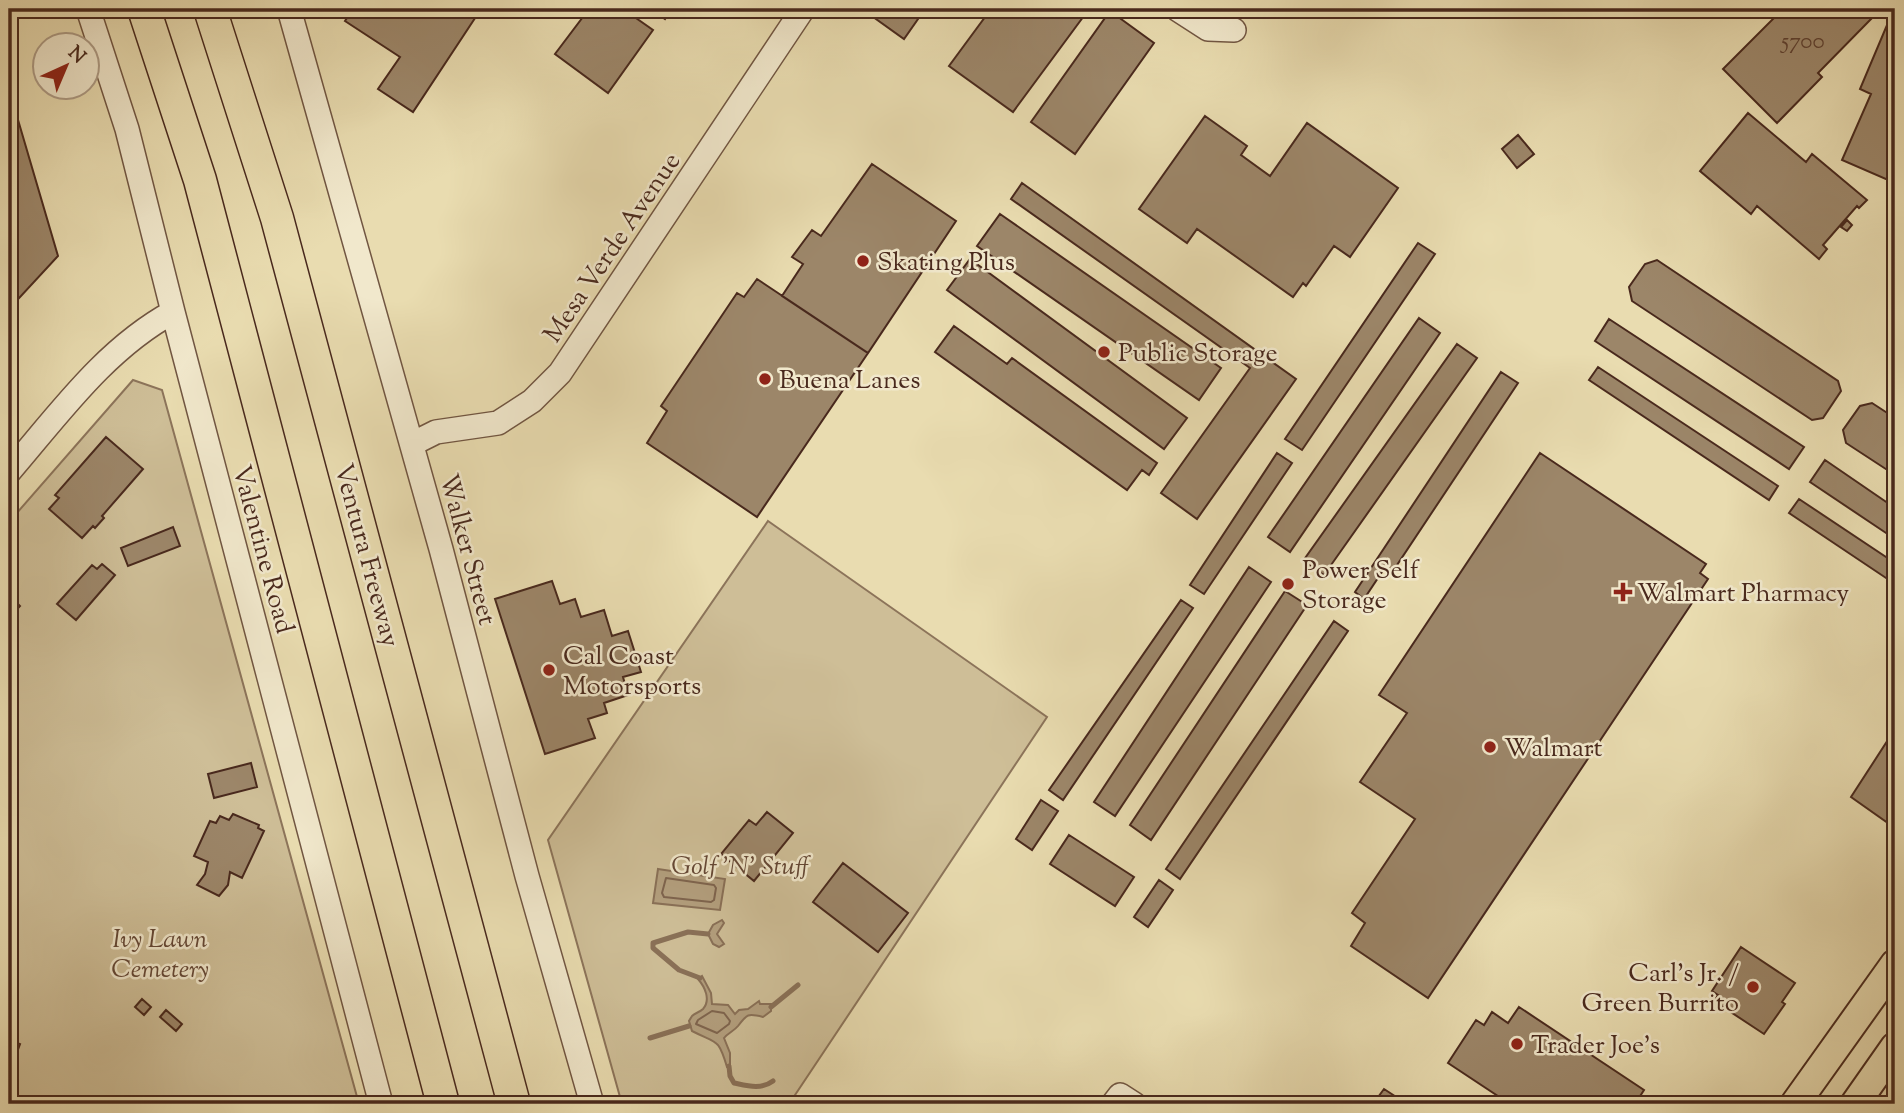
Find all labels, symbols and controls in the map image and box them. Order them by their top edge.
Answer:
house number: 5700 [1779,26,1825,59]
north arrow [32,32,102,102]
text: N [61,41,91,71]
street label: Mesa Verde Avenue [535,146,691,351]
place label: Skating Plus [877,245,1015,282]
marker: Skating Plus [855,253,871,269]
place label: Public Storage [1118,336,1278,373]
marker: Public Storage [1096,344,1112,360]
place label: Buena Lanes [779,363,920,400]
marker: Buena Lanes [757,371,773,387]
street label: Ventura Freeway [323,460,408,651]
street label: Valentine Road [221,461,302,638]
street label: Walker Street [429,470,505,629]
place label: Power Self Storage [1302,553,1420,620]
marker: Power Self Storage [1280,576,1296,592]
place label: Walmart Pharmacy [1637,576,1849,613]
marker: Walmart Pharmacy [1615,584,1631,600]
place label: Cal Coast Motorsports [563,639,701,706]
marker: Cal Coast Motorsports [541,662,557,678]
place label: Walmart [1504,731,1602,768]
marker: Walmart [1482,739,1498,755]
park label: Golf 'N' Stuff [671,849,811,886]
park label: Ivy Lawn Cemetery [111,922,209,989]
place label: Carl's Jr. / Green Burrito [1582,956,1739,1023]
marker: Carl's Jr. / Green Burrito [1745,979,1761,995]
place label: Trader Joe's [1531,1028,1660,1065]
marker: Trader Joe's [1509,1036,1525,1052]

